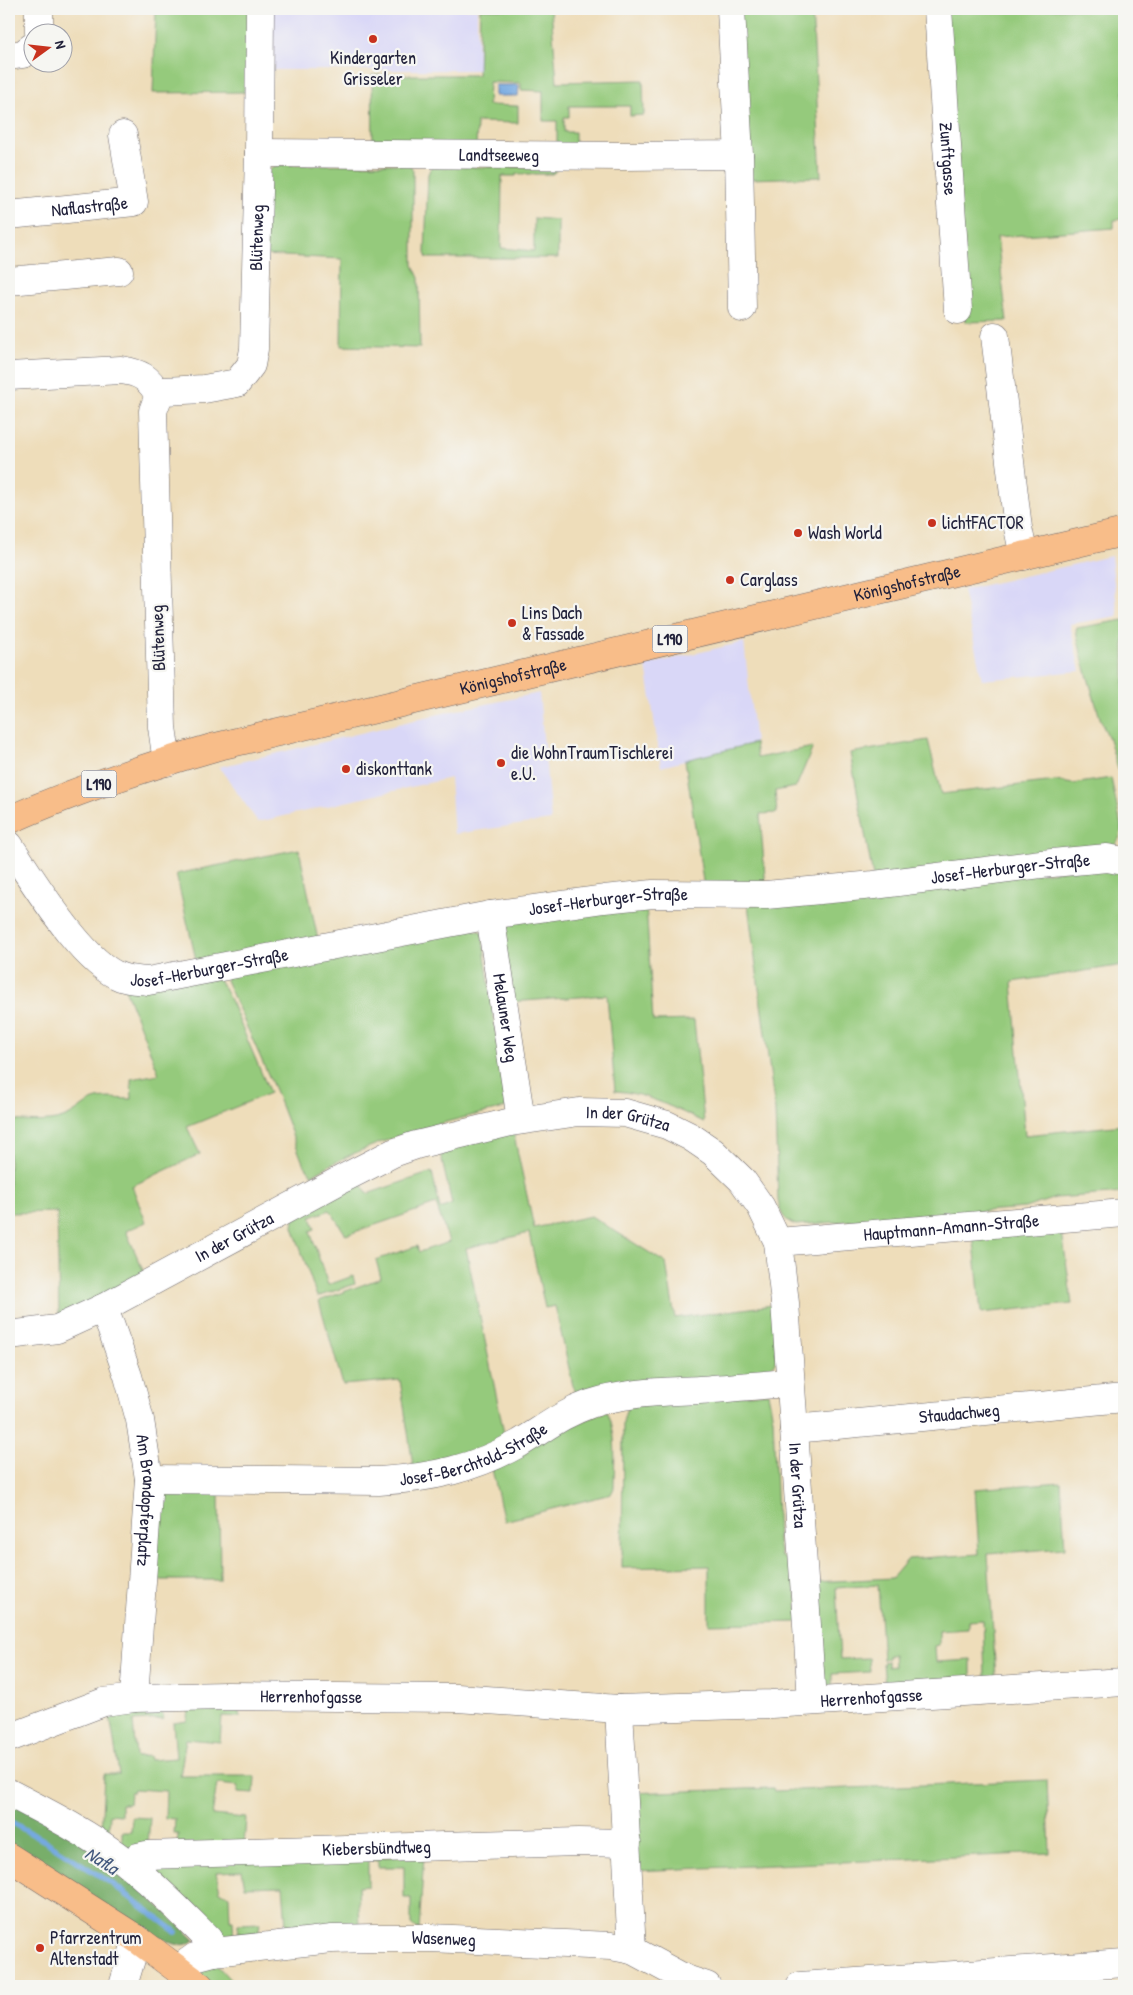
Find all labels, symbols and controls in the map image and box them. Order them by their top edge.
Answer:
north arrow [22,22,72,72]
marker: Kindergarten Grisseler [367,33,379,45]
text: N [51,38,71,51]
place label: Kindergarten Grisseler [330,45,416,91]
street label: Zunftgasse [934,121,963,196]
street label: Landtseeweg [459,142,539,167]
street label: Naflastraße [50,190,129,223]
street label: Blütenweg [243,204,270,271]
place label: lichtFACTOR [942,510,1024,535]
marker: lichtFACTOR [926,517,938,529]
place label: Wash World [808,520,882,545]
marker: Wash World [792,527,804,539]
street label: Königshofstraße [851,558,963,608]
place label: Carglass [740,567,798,592]
marker: Carglass [724,574,736,586]
place label: Lins Dach & Fassade [522,600,585,646]
street label: Blütenweg [144,605,171,671]
marker: Lins Dach & Fassade [506,617,518,629]
road number: L190 [652,626,688,652]
street label: Königshofstraße [457,651,569,701]
place label: die WohnTraumTischlerei e.U. [511,740,673,786]
place label: diskonttank [356,756,432,781]
marker: die WohnTraumTischlerei e.U. [495,757,507,769]
marker: diskonttank [340,763,352,775]
road number: L190 [82,771,116,798]
street label: Josef-Herburger-Straße [929,847,1091,890]
street label: Josef-Herburger-Straße [527,881,688,921]
street label: Josef-Herburger-Straße [129,941,290,993]
street label: Melauner Weg [487,972,525,1064]
street label: In der Grütza [585,1099,673,1137]
street label: In der Grütza [190,1205,278,1268]
street label: Hauptmann-Amann-Straße [862,1207,1040,1247]
street label: Staudachweg [918,1397,1001,1429]
street label: Josef-Berchtold-Straße [398,1416,552,1491]
street label: Am Brandopferplatz [130,1433,162,1567]
street label: In der Grütza [783,1442,814,1529]
street label: Herrenhofgasse [820,1682,923,1713]
street label: Herrenhofgasse [260,1683,362,1709]
street label: Kiebersbündtweg [322,1833,431,1862]
water label: Nafla [80,1840,126,1882]
place label: Pfarrzentrum Altenstadt [50,1925,142,1971]
street label: Wasenweg [412,1925,476,1952]
marker: Pfarrzentrum Altenstadt [34,1942,46,1954]

